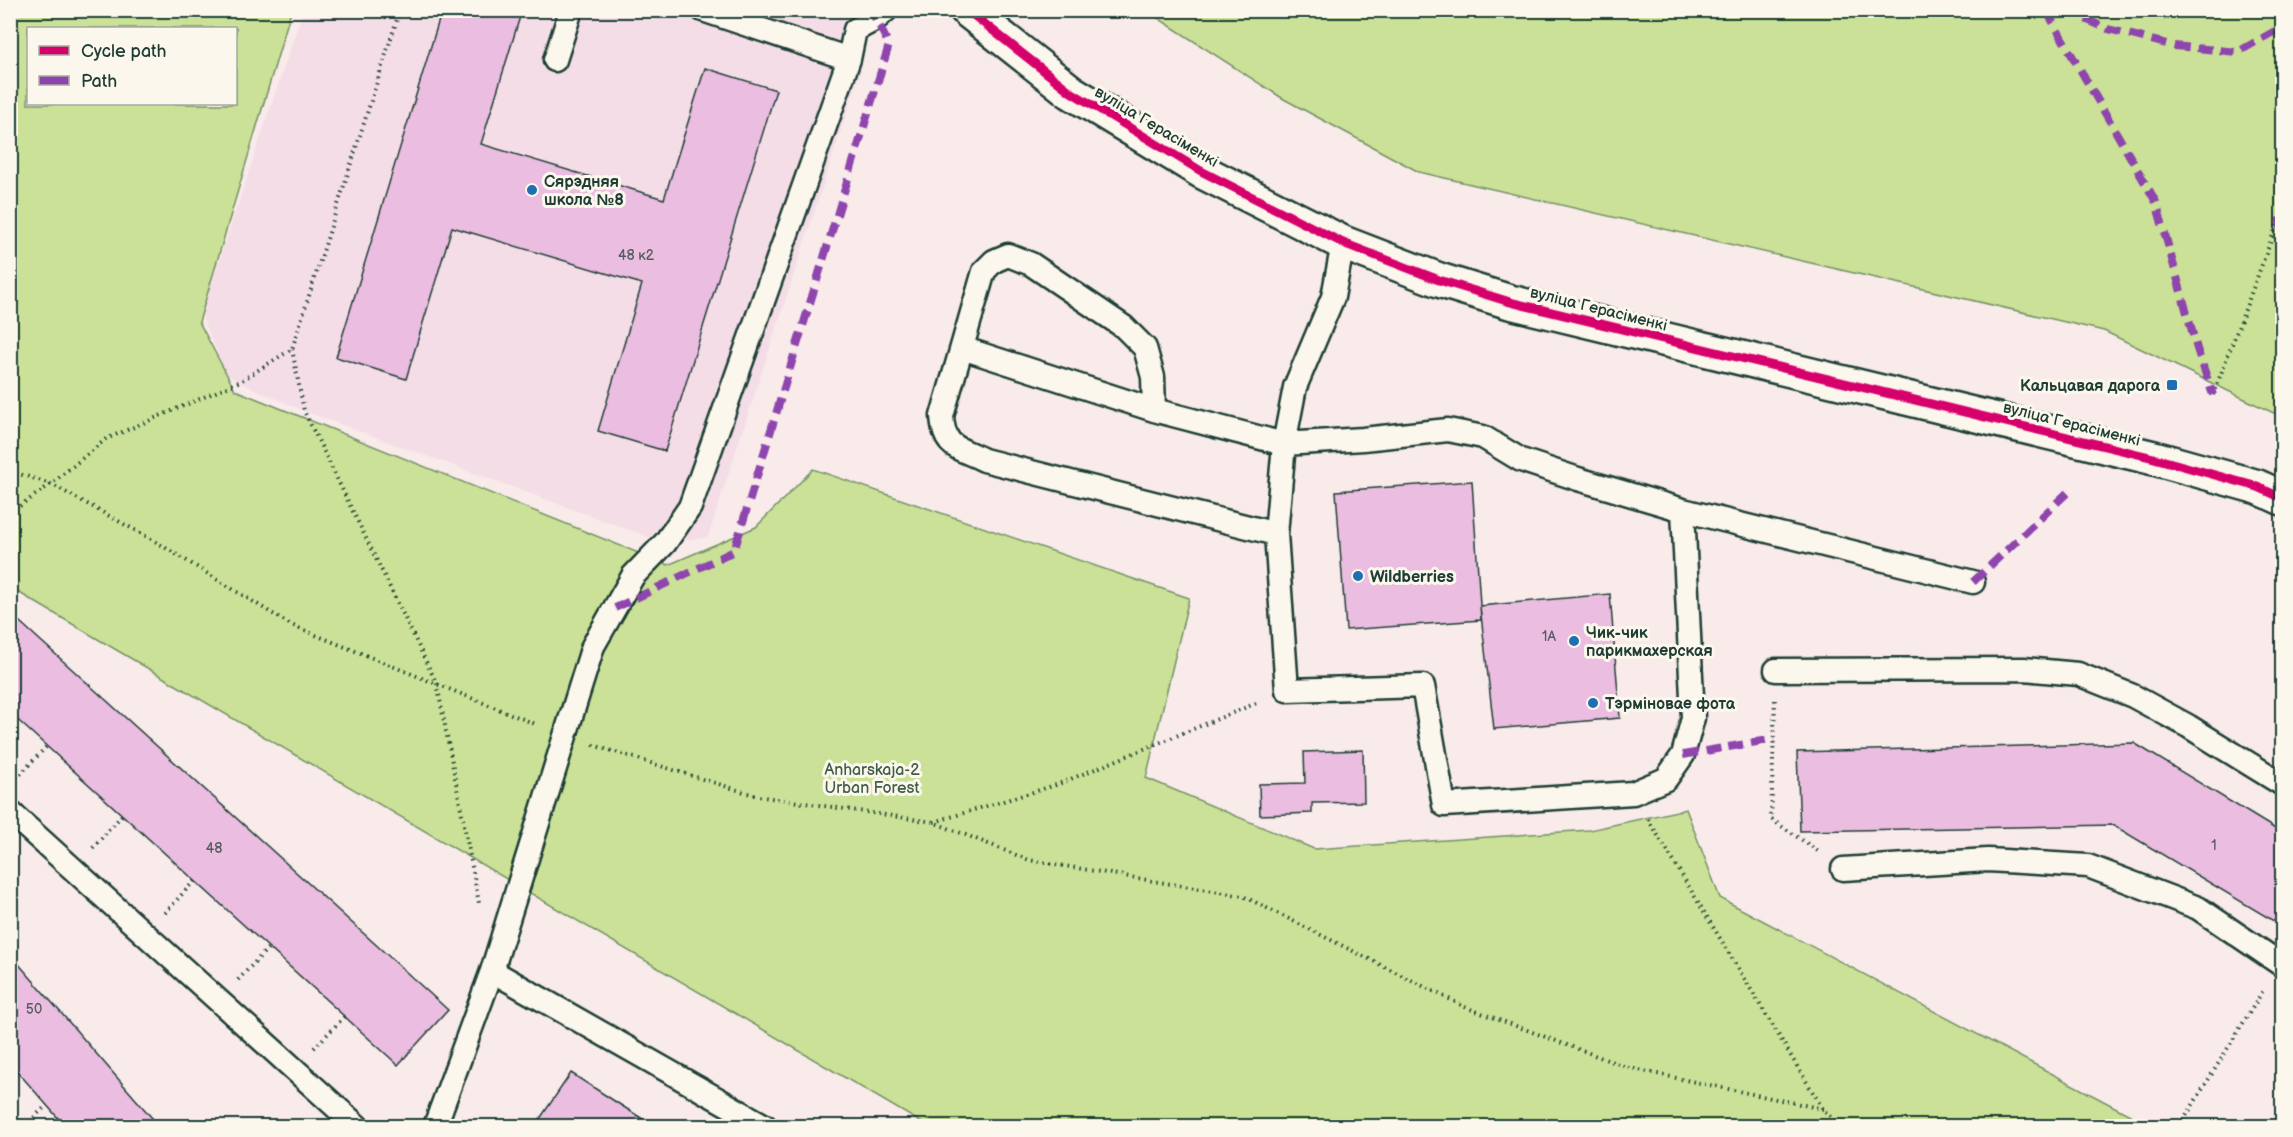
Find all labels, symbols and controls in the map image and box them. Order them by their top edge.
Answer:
legend [27,27,237,105]
text: Cycle path [81,41,167,62]
text: Path [81,71,117,92]
street label: вуліца Герасіменкі [1091,83,1222,172]
place label: Сярэдняя школа №8 [544,173,624,210]
marker: Сярэдняя школа №8 [525,183,539,197]
house number: 48 к2 [618,247,655,264]
street label: вуліца Герасіменкі [1528,283,1669,336]
place label: Кальцавая дарога [2020,377,2161,396]
marker: Кальцавая дарога [2165,378,2179,392]
street label: вуліца Герасіменкі [2001,398,2142,451]
place label: Wildberries [1370,568,1454,587]
marker: Wildberries [1351,569,1365,583]
place label: Чик-чик парикмахерская [1586,624,1713,661]
house number: 1А [1542,628,1556,645]
marker: Чик-чик парикмахерская [1567,634,1581,648]
place label: Тэрміновае фота [1605,695,1736,714]
marker: Тэрміновае фота [1586,696,1600,710]
park label: Anharskaja-2 Urban Forest [824,761,920,798]
house number: 1 [2211,837,2217,854]
house number: 48 [206,840,222,857]
house number: 50 [26,1001,42,1018]

